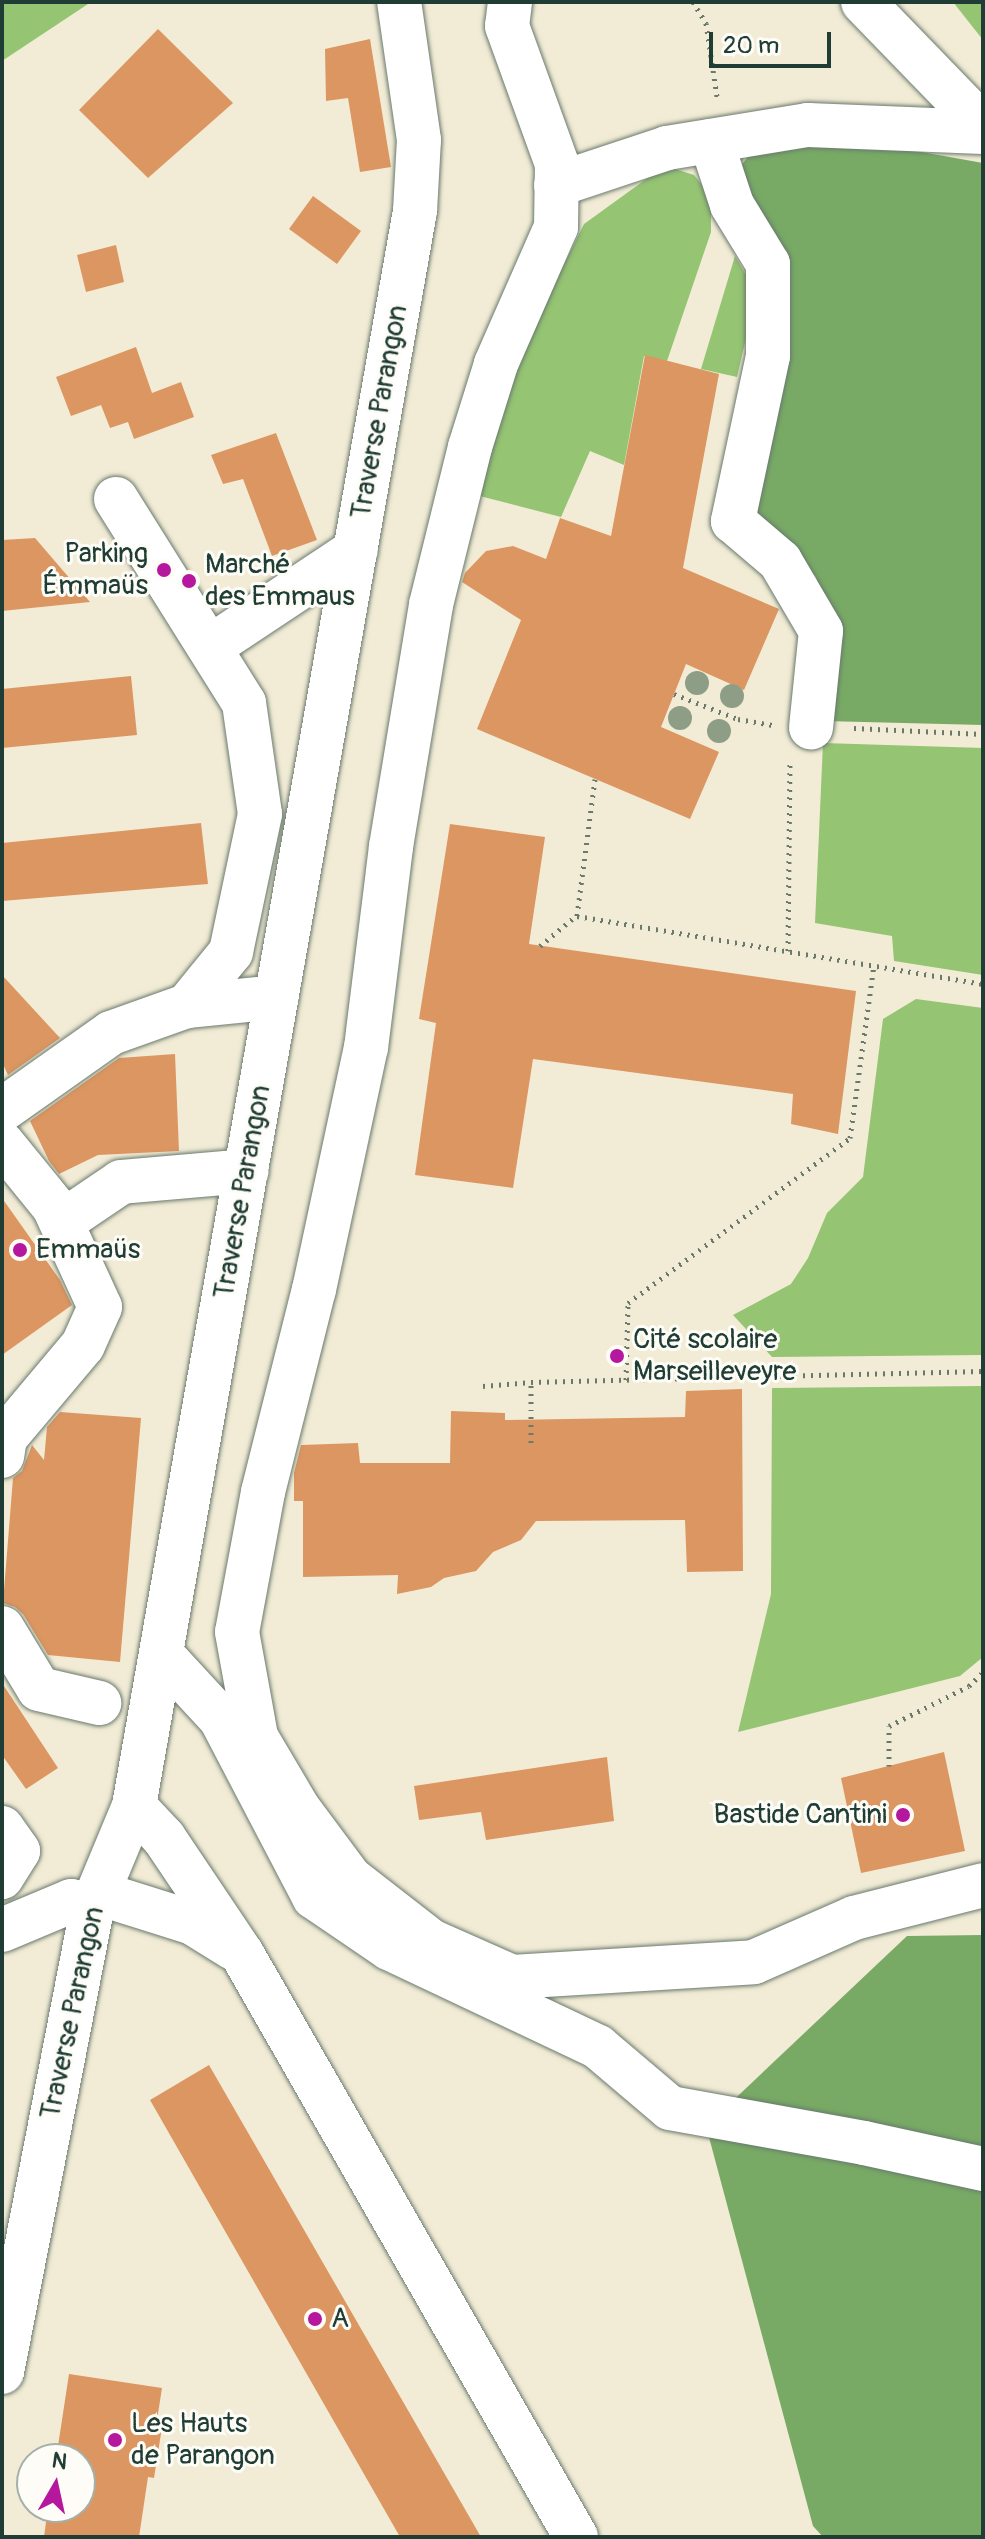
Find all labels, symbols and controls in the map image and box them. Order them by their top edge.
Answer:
scale bar [713,16,835,66]
text: 20 m [723,31,779,60]
street label: Traverse Parangon [345,302,415,522]
place label: Parking Émmaüs [43,537,148,603]
place label: Marché des Emmaus [205,548,355,614]
marker: Parking Émmaüs [155,561,173,579]
marker: Marché des Emmaus [180,572,198,590]
street label: Traverse Parangon [208,1082,278,1302]
place label: Emmaüs [36,1233,140,1267]
marker: Emmaüs [11,1241,29,1259]
place label: Cité scolaire Marseilleveyre [633,1323,796,1389]
marker: Cité scolaire Marseilleveyre [608,1347,626,1365]
place label: Bastide Cantini [714,1798,887,1832]
marker: Bastide Cantini [894,1806,912,1824]
street label: Traverse Parangon [34,1904,112,2122]
place label: A [331,2302,349,2336]
marker: A [306,2310,324,2328]
place label: Les Hauts de Parangon [131,2407,275,2473]
marker: Les Hauts de Parangon [106,2431,124,2449]
north arrow [16,2443,96,2523]
text: N [50,2446,69,2476]

